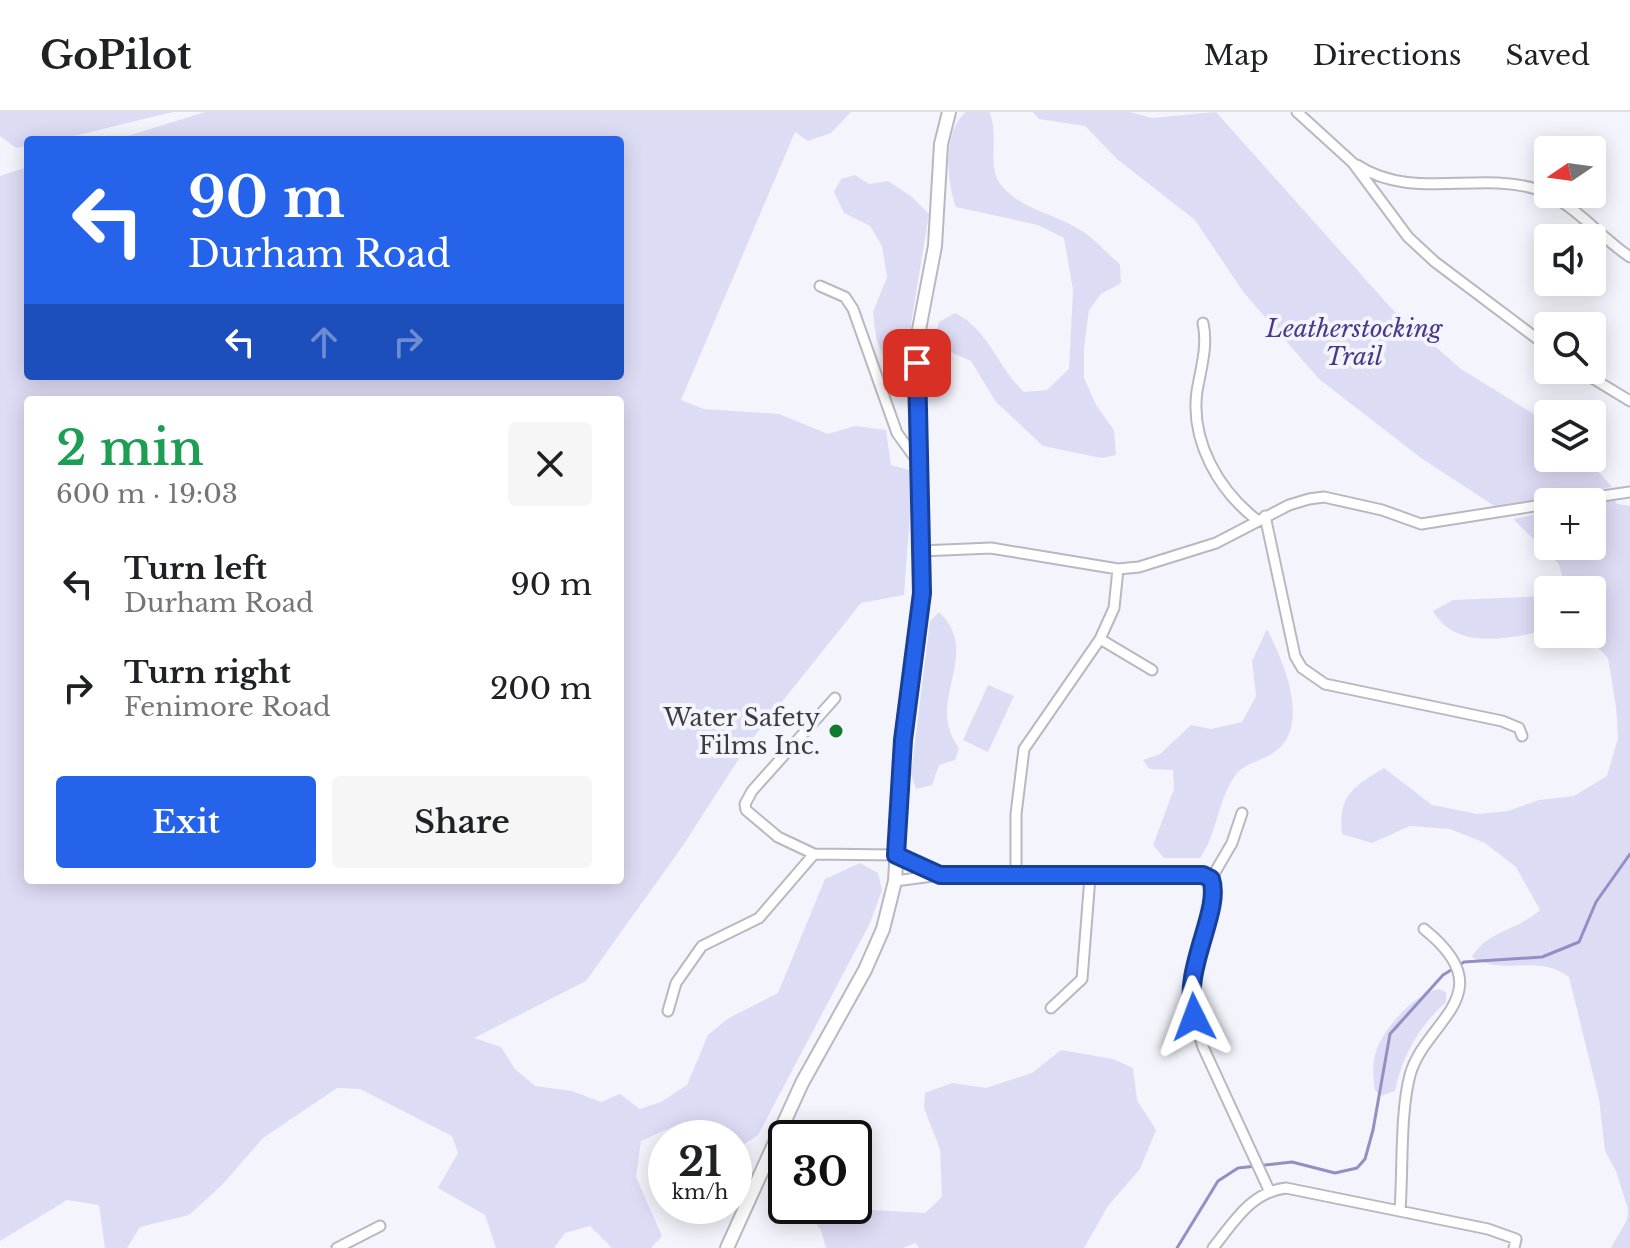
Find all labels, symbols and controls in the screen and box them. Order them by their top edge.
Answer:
text: GoPilot [40,32,192,79]
text: Map [1204,38,1269,73]
text: Directions [1313,38,1462,73]
text: Saved [1506,38,1590,73]
north arrow [1534,136,1606,208]
map controls [1534,136,1606,648]
text: 90 m [188,163,345,232]
icon: left [56,168,160,272]
button: sound [1534,224,1606,296]
text: Durham Road [188,232,451,277]
button: search [1534,312,1606,384]
park label: Leatherstocking Trail [1265,314,1444,371]
icon: left [218,320,262,364]
icon: ahead [302,320,346,364]
icon: right [386,320,430,364]
pin [883,329,951,397]
icon: arrive [895,341,939,385]
button: layers [1534,400,1606,472]
text: 2 min [56,418,204,478]
button: close [508,422,592,506]
text: 600 m · 19:03 [56,478,238,510]
button: + [1534,488,1606,560]
text: Turn left [124,550,267,587]
icon: left [56,562,100,606]
text: 90 m [510,566,592,603]
button: − [1534,576,1606,648]
text: Durham Road [124,587,314,619]
text: Turn right [124,654,291,691]
icon: right [56,666,100,710]
text: 200 m [490,670,592,707]
text: Fenimore Road [124,691,331,723]
place label: Water Safety Films Inc. [662,703,821,760]
marker: Water Safety Films Inc. [827,722,845,740]
button: Exit [56,776,316,868]
button: Share [332,776,592,868]
position arrow [1152,975,1236,1059]
speed limit sign: 30 [768,1120,872,1224]
text: 21 [678,1137,722,1187]
text: km/h [672,1180,728,1204]

